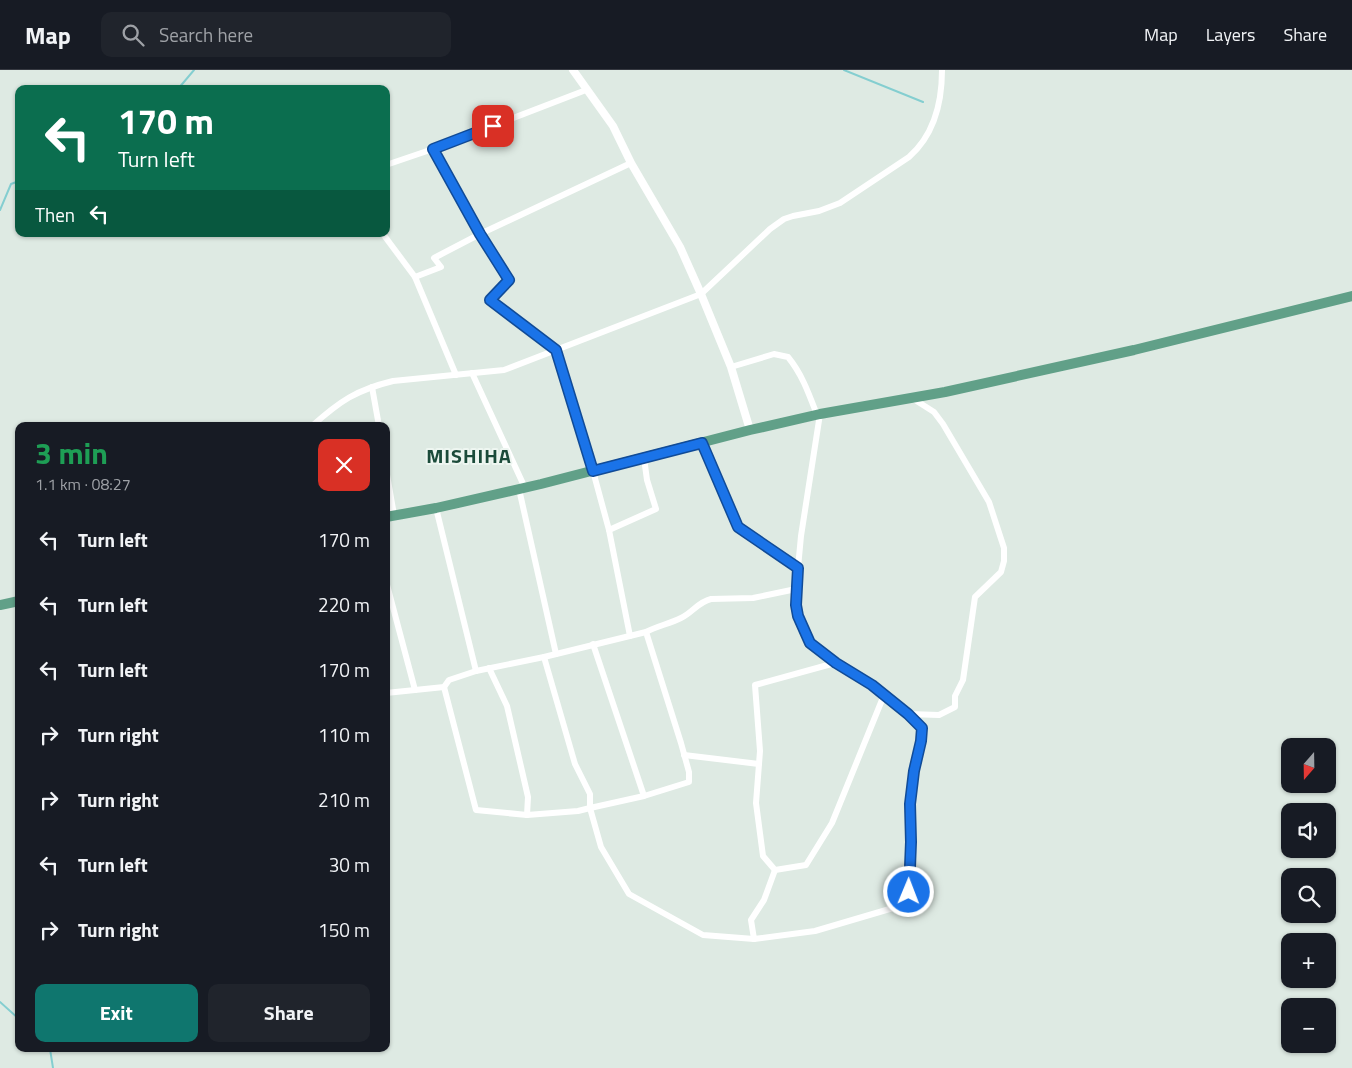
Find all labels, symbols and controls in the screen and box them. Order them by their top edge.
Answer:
search box [101,12,451,57]
text: Map [25,17,71,53]
text: Search here [159,20,253,49]
icon: search [119,21,147,49]
text: Map [1144,21,1178,48]
text: Layers [1206,21,1255,48]
text: Share [1283,21,1327,48]
text: 170 m [118,94,214,148]
icon: left [35,105,100,170]
pin [472,105,514,147]
icon: arrive [479,112,507,140]
text: Turn left [118,142,195,176]
text: Then [35,200,75,229]
icon: left [85,200,113,228]
text: 3 min [35,430,108,476]
button: close [318,439,370,491]
district label: MISHIHA [426,440,512,471]
text: 1.1 km · 08:27 [35,472,131,496]
text: Turn left [78,525,148,554]
text: 170 m [318,525,370,554]
icon: left [35,526,63,554]
text: Turn left [78,590,148,619]
text: 220 m [318,590,370,619]
icon: left [35,591,63,619]
text: Turn left [78,655,148,684]
text: 170 m [318,655,370,684]
icon: left [35,656,63,684]
text: Turn right [78,720,159,749]
text: 110 m [318,720,370,749]
icon: right [35,721,63,749]
north arrow [1281,738,1336,792]
map controls [1281,738,1336,1053]
text: Turn right [78,785,159,814]
text: 210 m [318,785,370,814]
icon: right [35,786,63,814]
button: sound [1281,803,1336,858]
text: Turn left [78,850,148,879]
text: 30 m [329,850,370,879]
icon: left [35,851,63,879]
position arrow [882,865,934,917]
button: search [1281,868,1336,923]
text: Turn right [78,915,159,944]
text: 150 m [318,915,370,944]
icon: right [35,916,63,944]
button: + [1281,933,1336,988]
button: Exit [35,984,198,1042]
button: Share [208,984,370,1042]
button: − [1281,998,1336,1053]

